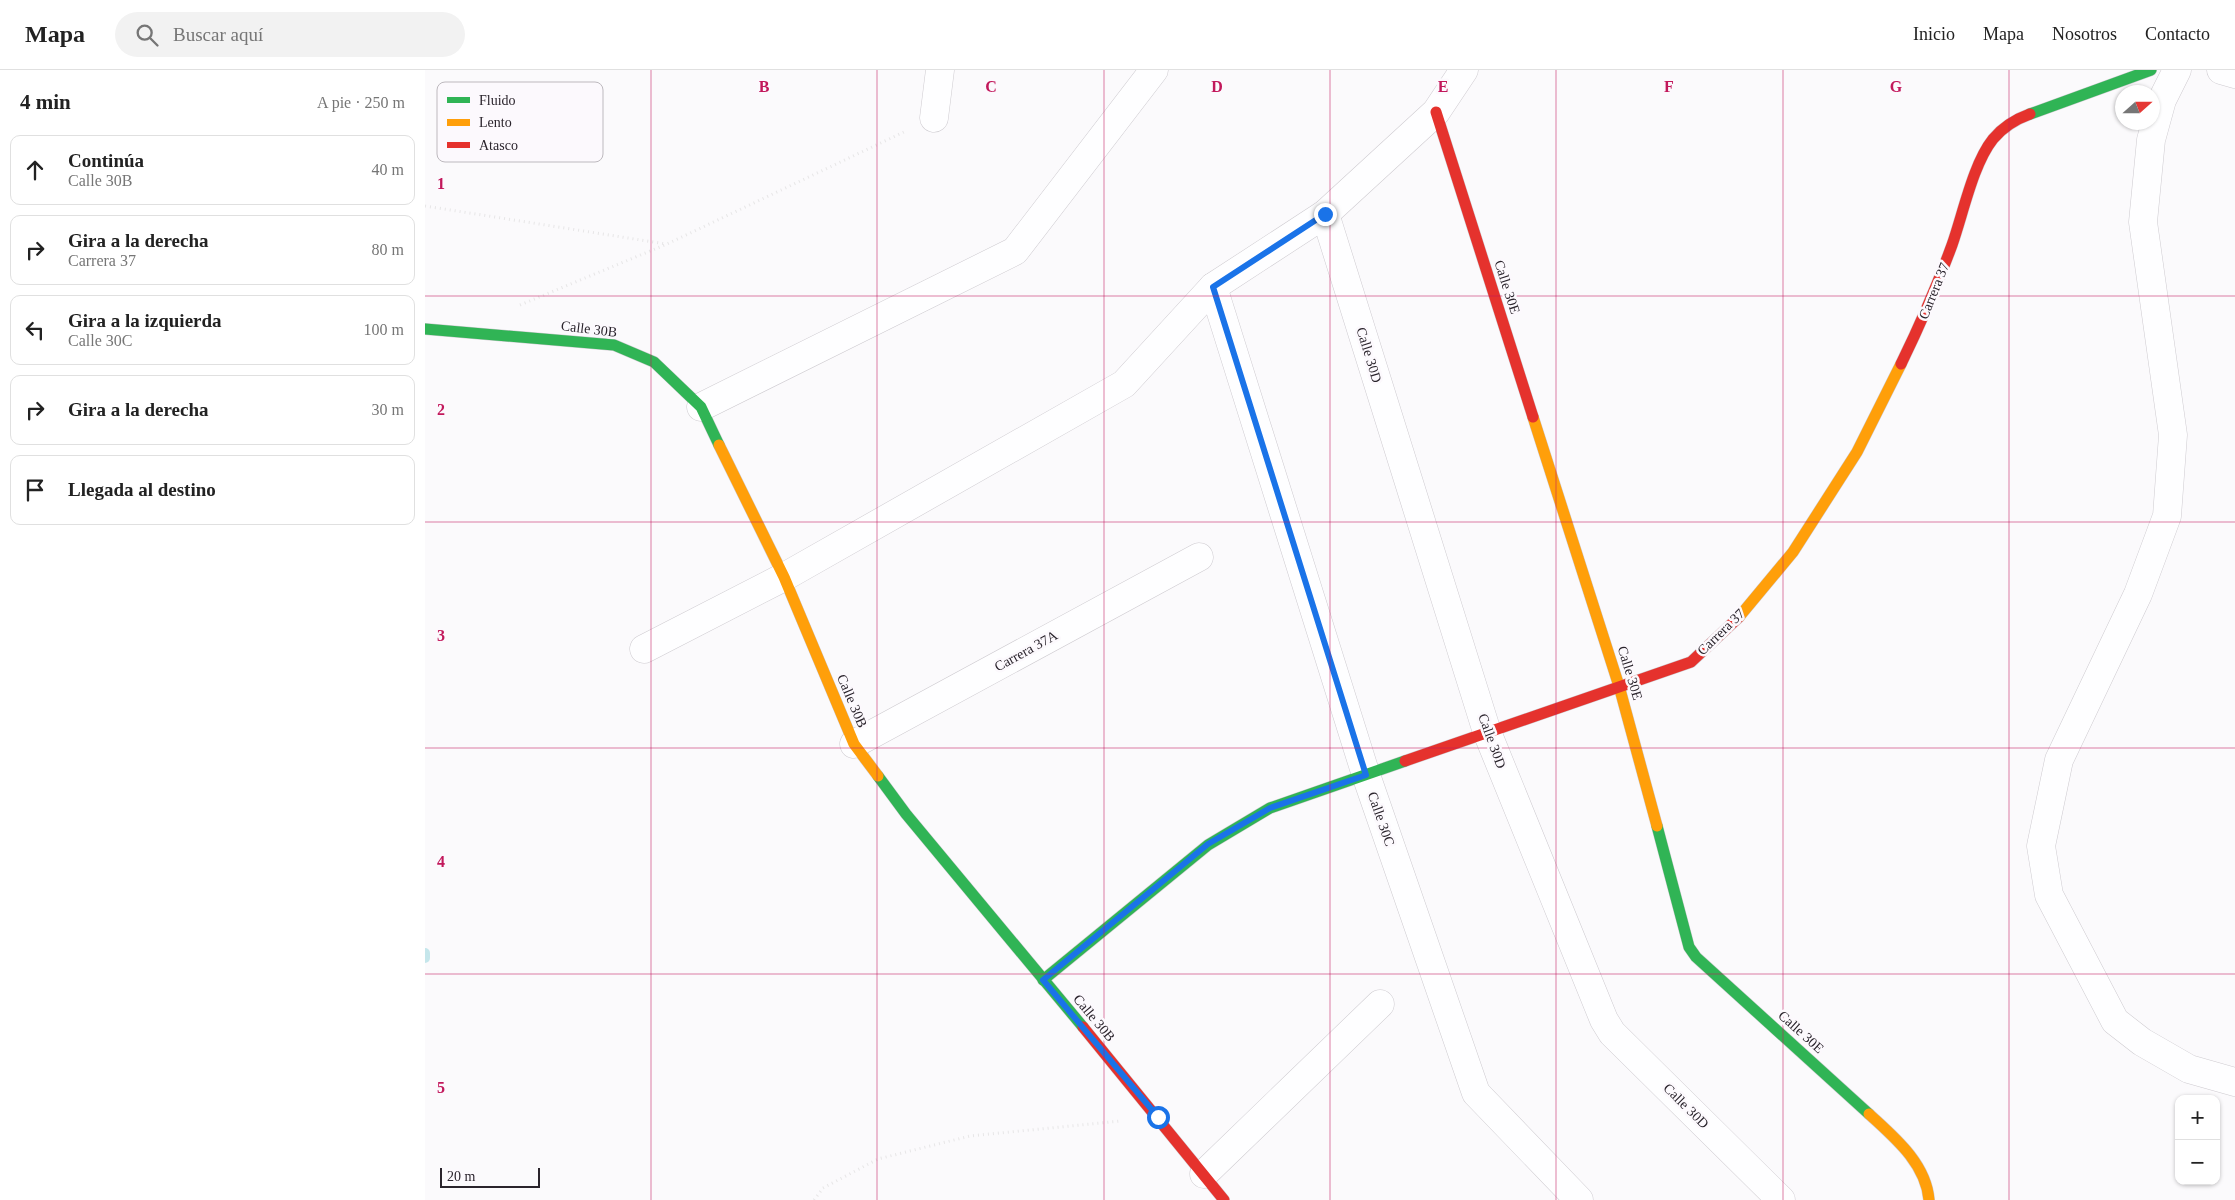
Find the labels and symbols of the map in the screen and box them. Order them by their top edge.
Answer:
text: B [759,78,770,95]
text: C [985,78,997,95]
text: D [1211,78,1223,95]
text: E [1438,78,1448,95]
text: F [1664,78,1674,95]
text: G [1890,78,1903,95]
legend [437,82,603,162]
north arrow [2115,85,2160,130]
text: Fluido [479,93,516,108]
text: Lento [479,115,512,130]
text: Atasco [479,138,518,153]
text: 1 [437,175,445,192]
route end [1314,203,1337,226]
street label: Calle 30E [1491,258,1523,316]
street label: Carrera 37 [1916,261,1952,321]
street label: Calle 30B [560,318,618,340]
street label: Calle 30D [1353,325,1385,385]
text: 2 [437,401,445,418]
street label: Carrera 37 [1694,606,1748,658]
text: 3 [437,627,445,644]
street label: Carrera 37A [992,627,1061,674]
street label: Calle 30E [1615,644,1645,702]
street label: Calle 30B [834,672,870,730]
street label: Calle 30D [1475,712,1509,770]
street label: Calle 30C [1365,790,1397,848]
text: 4 [437,853,445,870]
street label: Calle 30B [1070,992,1118,1044]
street label: Calle 30E [1775,1008,1827,1056]
text: 5 [437,1079,445,1096]
street label: Calle 30D [1660,1080,1712,1132]
route start [1147,1106,1170,1129]
scale bar [440,1165,540,1188]

